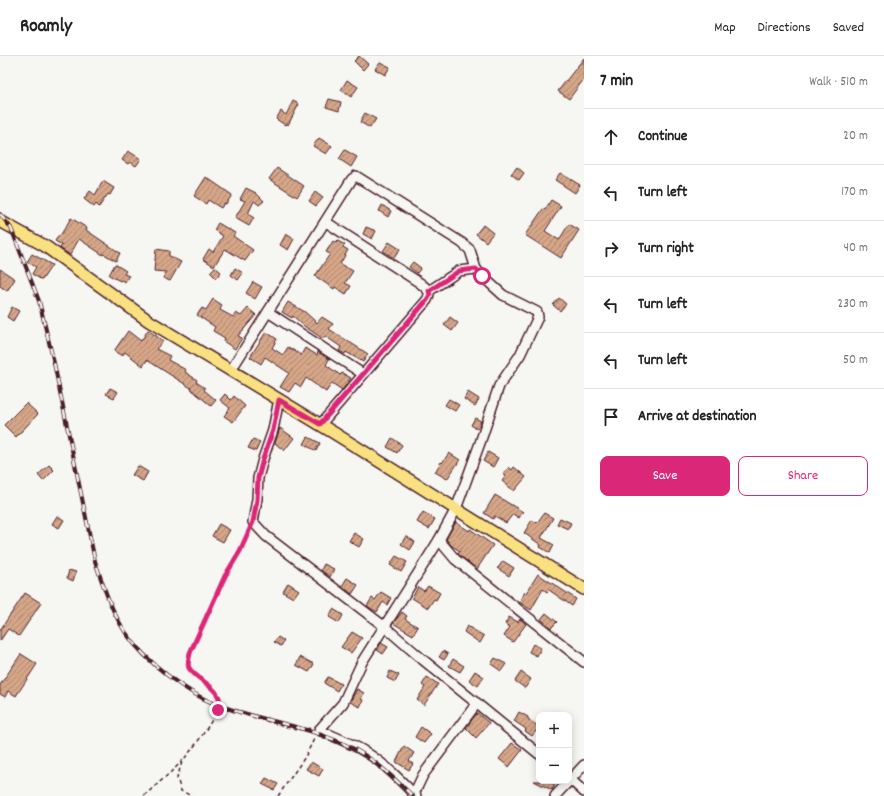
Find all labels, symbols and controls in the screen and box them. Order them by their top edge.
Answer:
text: Roamly [20,14,72,41]
text: Map [714,18,736,38]
text: Directions [758,18,811,38]
text: Saved [833,18,864,38]
text: 7 min [600,70,633,94]
text: Walk · 510 m [809,73,868,92]
icon: ahead [600,126,622,148]
text: Continue [638,126,687,148]
text: 20 m [843,127,868,146]
icon: left [600,182,622,204]
text: Turn left [638,182,687,204]
text: 170 m [841,183,868,202]
icon: right [600,238,622,260]
text: Turn right [638,238,694,260]
text: 40 m [844,239,868,258]
route start [473,267,491,285]
icon: left [600,294,622,316]
text: Turn left [638,294,687,316]
text: 230 m [838,295,868,314]
icon: left [600,350,622,372]
text: Turn left [638,350,687,372]
text: 50 m [843,351,868,370]
icon: arrive [600,406,622,428]
text: Arrive at destination [638,406,756,428]
button: Save [600,456,730,496]
button: Share [738,456,868,496]
route end [209,701,227,719]
map controls [536,712,572,784]
button: + [536,712,572,748]
button: − [536,748,572,784]

